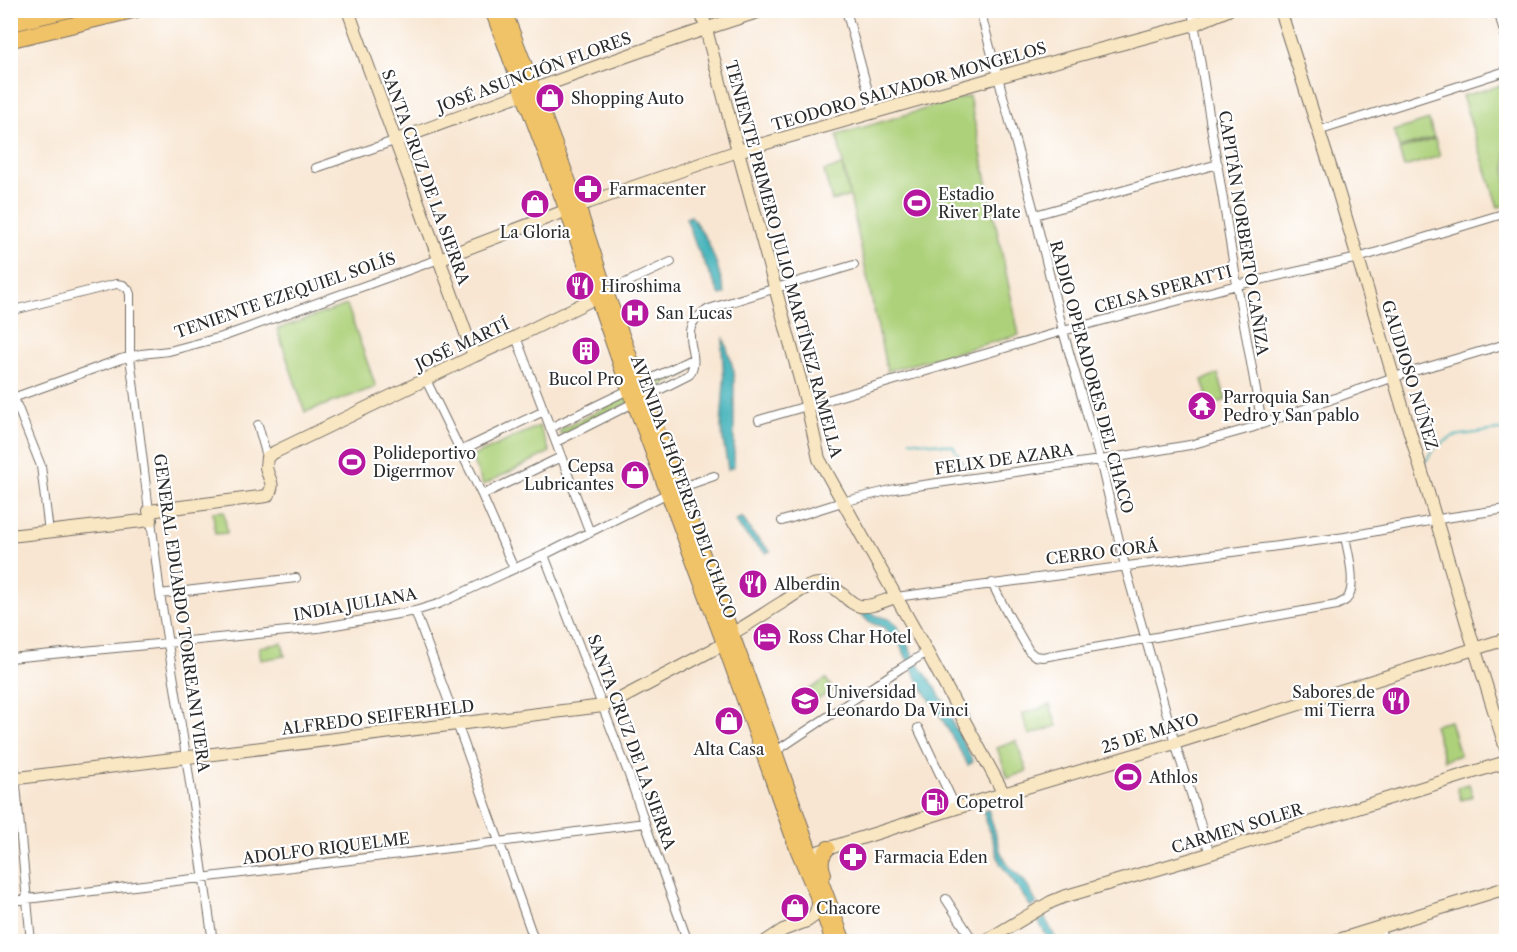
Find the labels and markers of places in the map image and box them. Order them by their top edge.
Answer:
shop icon: Shopping Auto [534,82,566,114]
place label: Shopping Auto [571,88,684,108]
pharmacy icon: Farmacenter [572,173,604,205]
place label: Farmacenter [609,179,706,199]
place label: Estadio River Plate [938,184,1021,222]
sports icon: Estadio River Plate [901,187,933,219]
shop icon: La Gloria [519,188,551,220]
place label: La Gloria [500,222,571,242]
restaurant icon: Hiroshima [564,270,596,302]
place label: Hiroshima [601,276,682,296]
hospital icon: San Lucas [619,297,651,329]
place label: San Lucas [656,303,732,323]
building icon: Bucol Pro [570,335,602,367]
place label: Bucol Pro [548,369,624,389]
place label: Parroquia San Pedro y San pablo [1223,387,1360,425]
temple icon: Parroquia San Pedro y San pablo [1186,390,1218,422]
place label: Polideportivo Digerrmov [373,443,476,481]
sports icon: Polideportivo Digerrmov [336,446,368,478]
place label: Cepsa Lubricantes [524,456,615,494]
shop icon: Cepsa Lubricantes [619,459,651,491]
restaurant icon: Alberdin [737,568,769,600]
place label: Alberdin [773,574,840,594]
hotel icon: Ross Char Hotel [751,621,783,653]
place label: Ross Char Hotel [788,627,912,647]
place label: Universidad Leonardo Da Vinci [826,682,969,720]
place label: Sabores de mi Tierra [1292,682,1376,720]
school or university icon: Universidad Leonardo Da Vinci [789,685,821,717]
restaurant icon: Sabores de mi Tierra [1380,685,1412,717]
shop icon: Alta Casa [713,705,745,737]
place label: Alta Casa [693,739,765,759]
sports icon: Athlos [1112,761,1144,793]
place label: Athlos [1148,767,1198,787]
fuel station icon: Copetrol [919,786,951,818]
place label: Copetrol [956,792,1024,812]
pharmacy icon: Farmacia Eden [837,841,869,873]
place label: Farmacia Eden [874,847,988,867]
shop icon: Chacore [779,892,811,924]
place label: Chacore [816,898,881,918]

